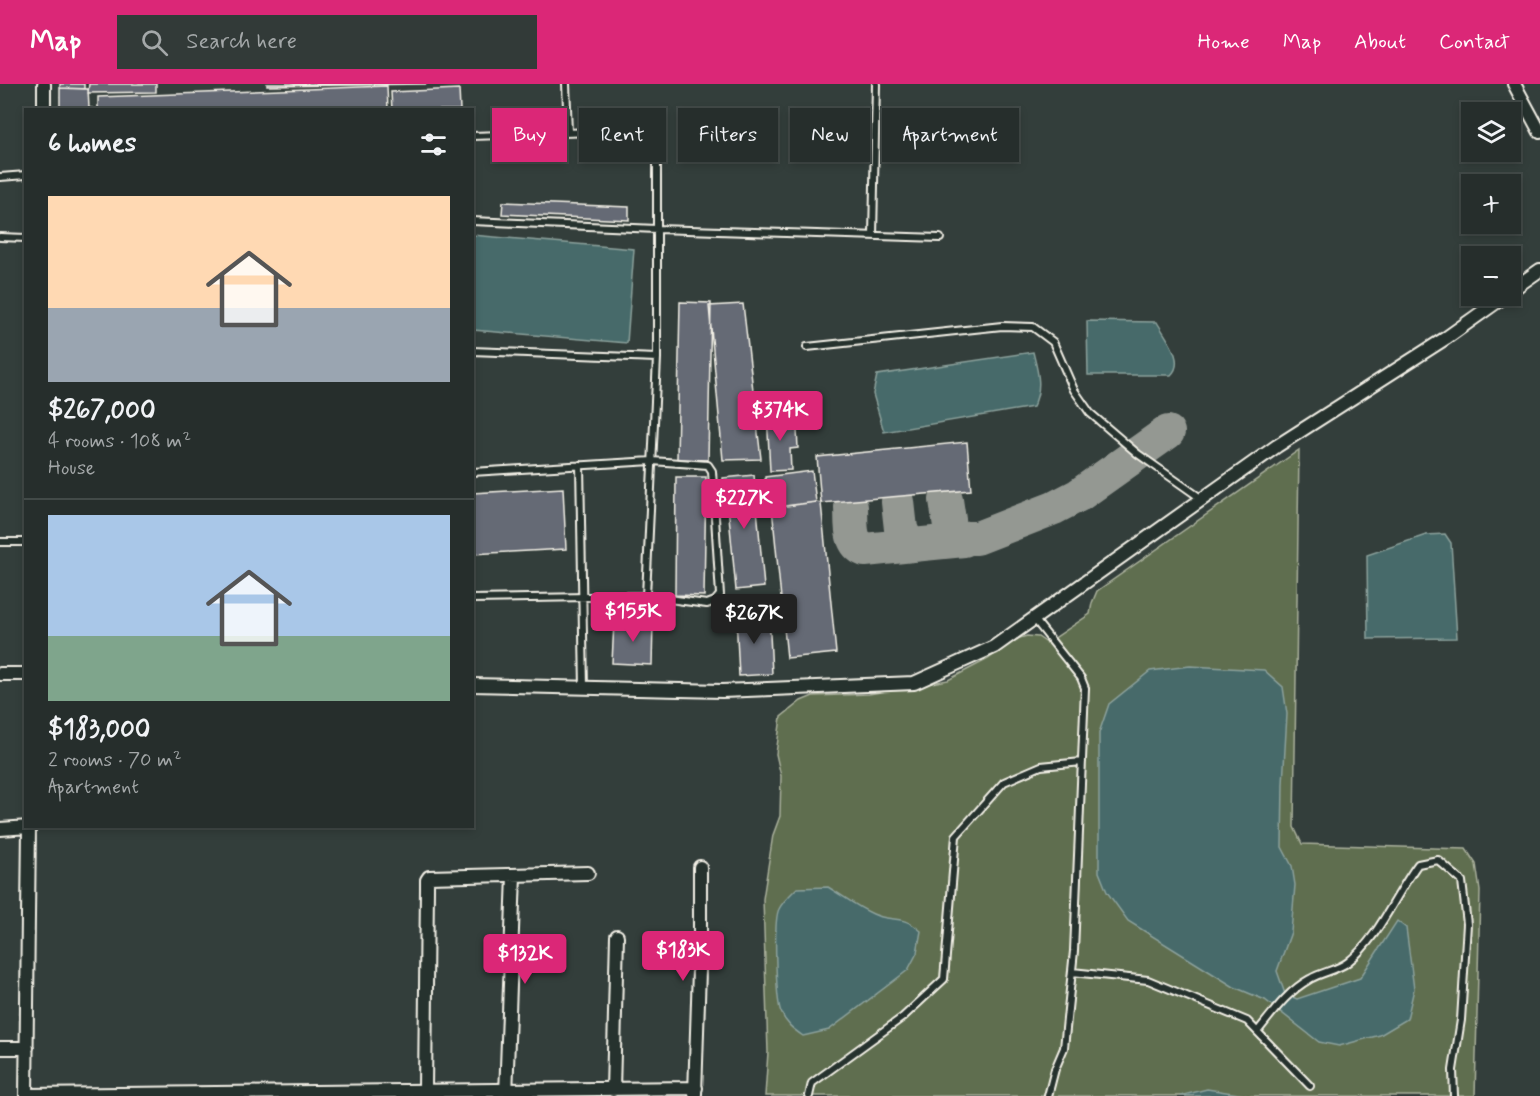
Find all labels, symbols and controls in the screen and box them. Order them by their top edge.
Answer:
search box [117,15,537,69]
text: Map [30,24,81,61]
icon: search [138,26,171,59]
text: Search here [186,28,297,56]
text: Home [1198,28,1250,56]
text: Map [1283,28,1321,56]
text: About [1354,28,1406,56]
text: Contact [1439,28,1510,56]
map controls [1461,102,1521,306]
button: layers [1461,102,1521,162]
chip: Buy [492,108,567,162]
chip: Rent [579,108,666,162]
chip: Filters [678,108,778,162]
chip: New [790,108,870,162]
chip: Apartment [882,108,1019,162]
text: 6 homes [48,127,136,161]
icon: filters [417,128,450,161]
button: + [1461,174,1521,234]
icon: home [195,235,303,343]
button: − [1461,246,1521,306]
pin: $374K [738,391,822,442]
text: $267,000 [48,394,156,428]
text: $374K [752,397,808,424]
text: 4 rooms · 108 m² [48,428,191,455]
text: House [48,455,95,482]
pin: $227K [702,479,786,530]
text: $227K [715,485,773,512]
icon: home [195,554,303,662]
pin: $155K [591,592,675,643]
pin: $267K [712,594,796,645]
text: $155K [605,598,661,625]
text: $267K [725,600,783,627]
text: $183,000 [48,713,150,747]
text: 2 rooms · 70 m² [48,747,182,774]
text: Apartment [48,774,139,801]
pin: $183K [641,931,725,982]
pin: $132K [483,934,567,985]
text: $183K [656,937,710,964]
text: $132K [497,940,553,967]

